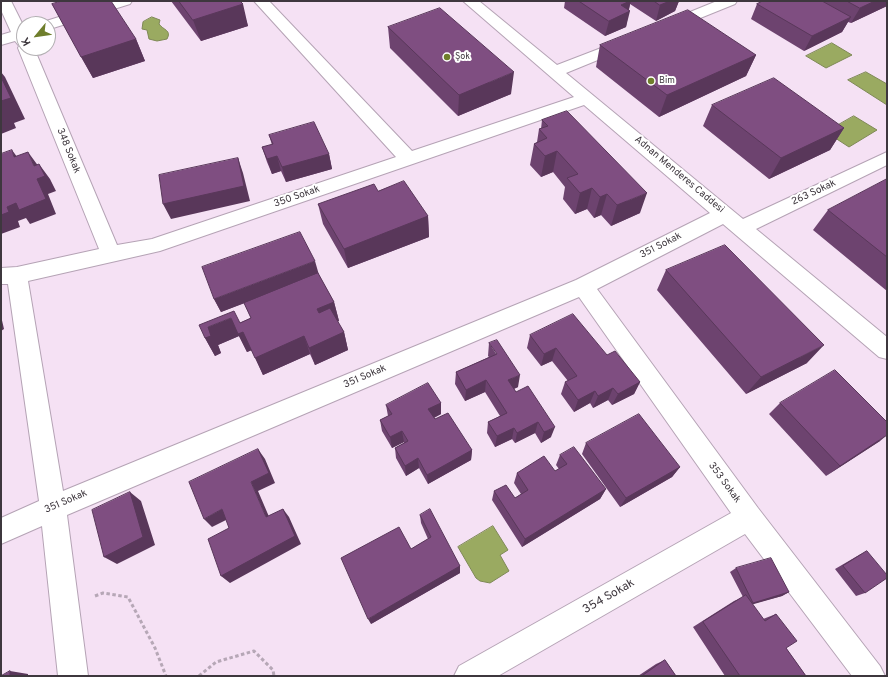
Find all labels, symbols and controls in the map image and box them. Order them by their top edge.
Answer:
north arrow [16,16,56,56]
text: K [18,35,34,48]
marker: Şok [442,52,452,62]
place label: Şok [455,52,470,62]
marker: Bim [646,76,656,86]
place label: Bim [659,76,675,86]
street label: 348 Sokak [54,127,82,175]
street label: Adnan Menderes Caddesi [632,134,726,216]
street label: 263 Sokak [790,178,838,208]
street label: 350 Sokak [272,184,322,210]
street label: 351 Sokak [638,230,684,262]
street label: 351 Sokak [342,363,388,391]
street label: 353 Sokak [705,460,743,506]
street label: 351 Sokak [43,488,89,516]
street label: 354 Sokak [580,576,638,618]

